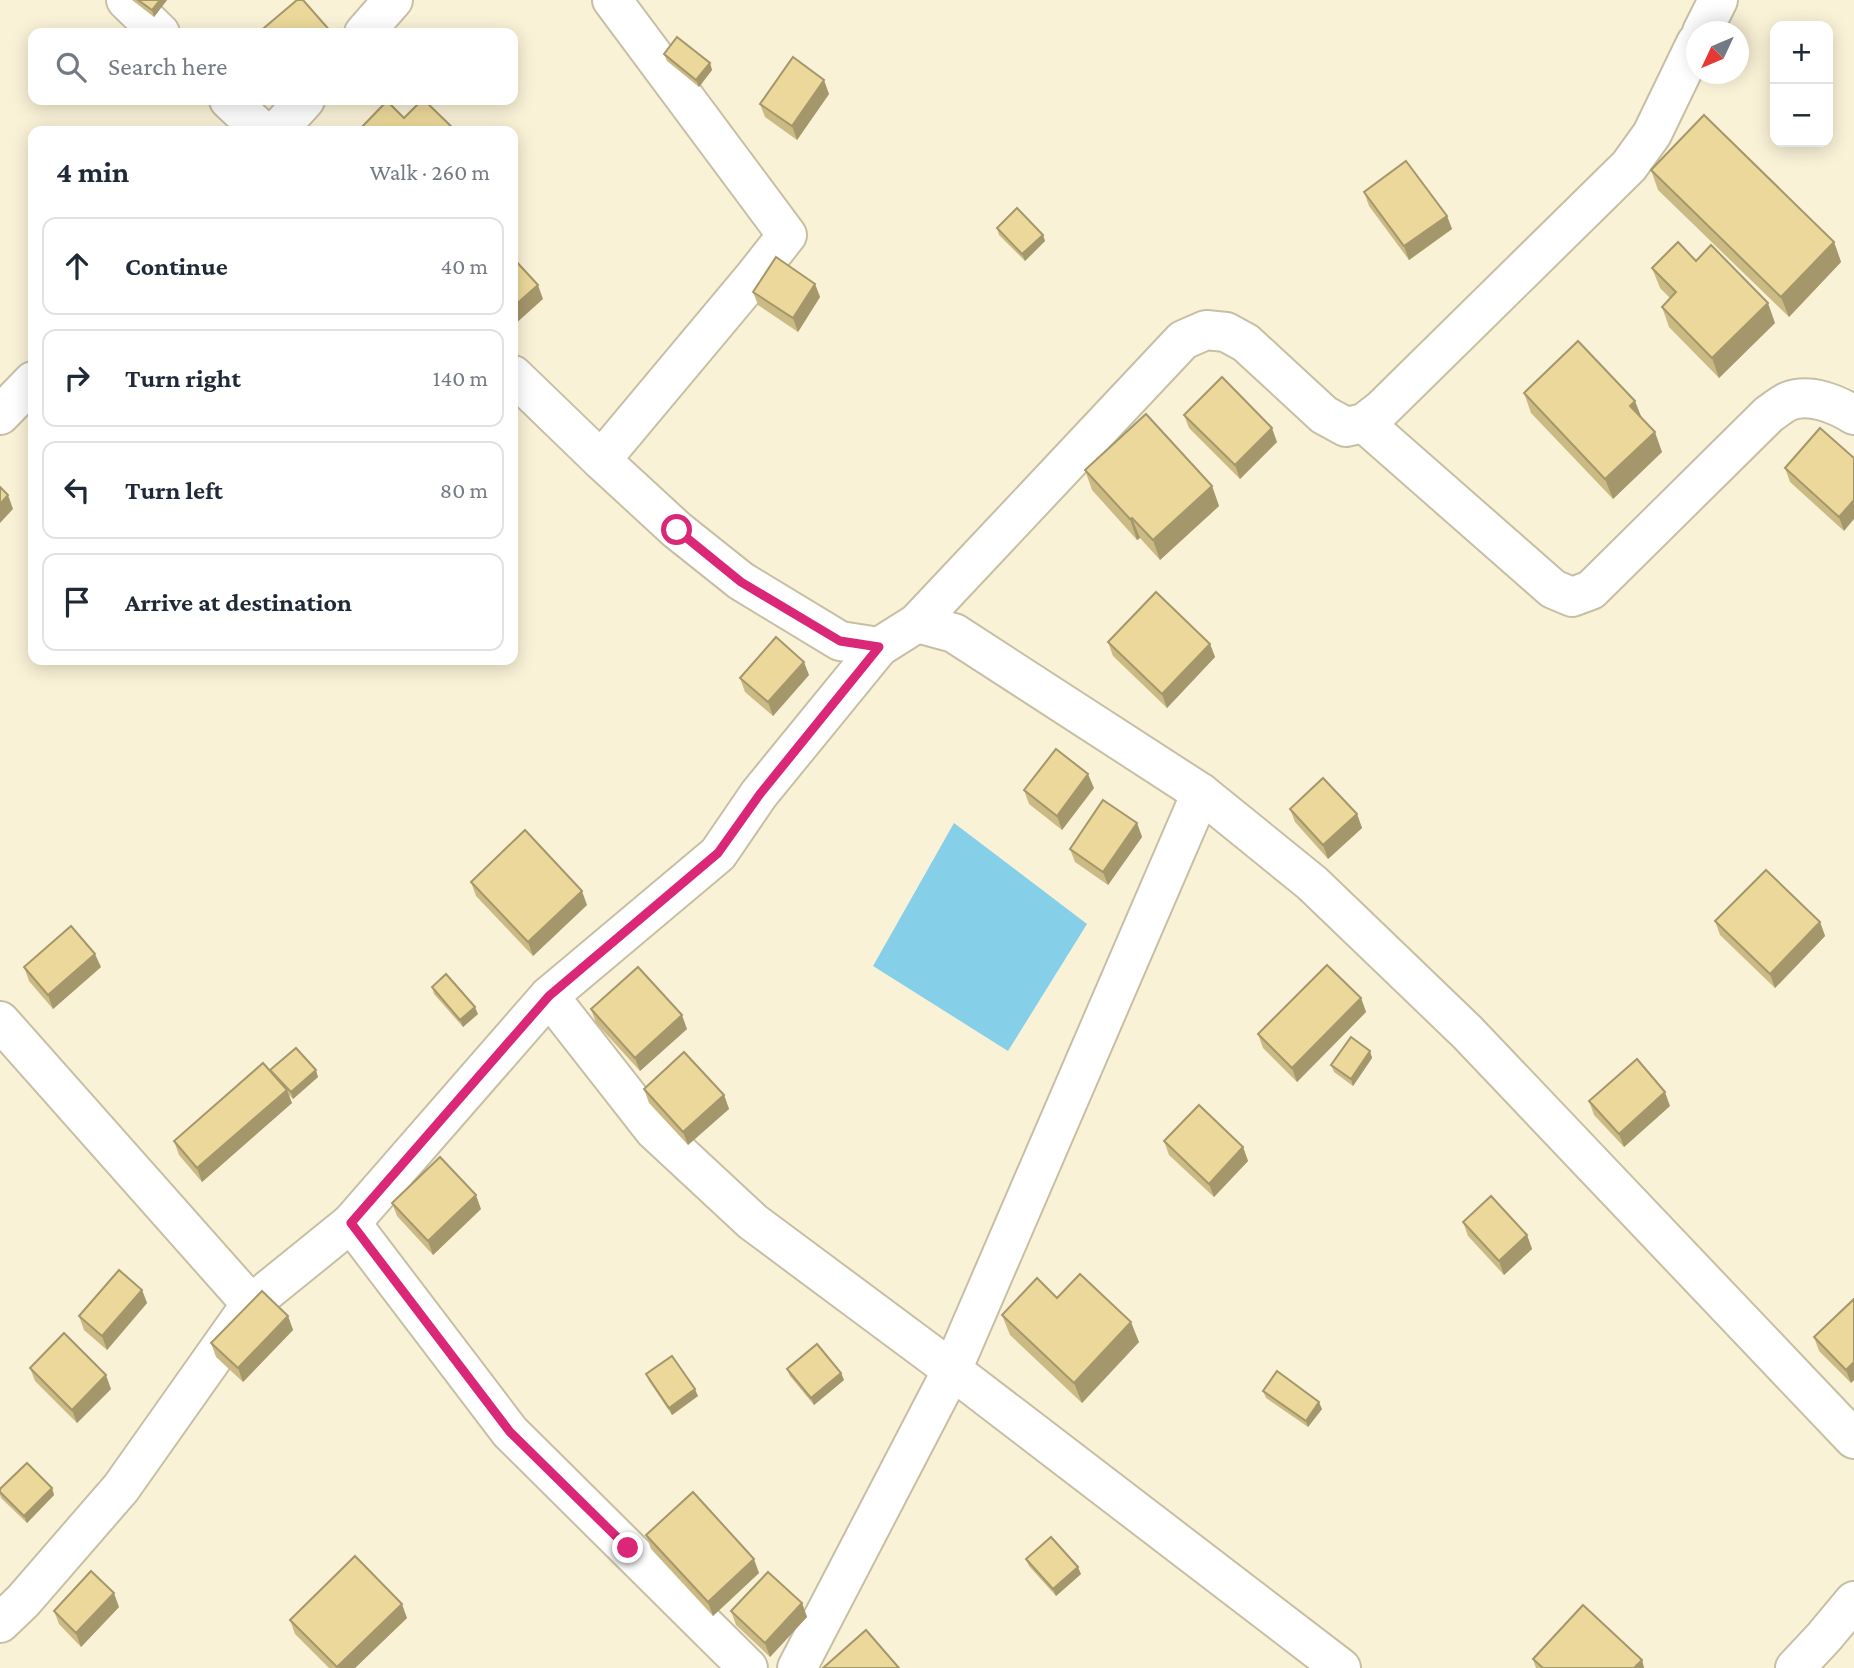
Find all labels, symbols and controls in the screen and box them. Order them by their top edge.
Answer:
north arrow [1686,21,1749,84]
map controls [1770,21,1833,147]
button: + [1770,21,1833,84]
search box [28,28,518,105]
icon: search [52,48,90,86]
text: Search here [108,52,227,81]
button: − [1770,84,1833,147]
text: 4 min [56,155,129,188]
text: Walk · 260 m [370,159,490,185]
icon: ahead [58,247,96,285]
text: Continue [125,252,228,281]
text: 40 m [440,253,488,279]
icon: right [58,359,96,397]
text: Turn right [125,364,241,393]
text: 140 m [433,365,488,391]
icon: left [58,471,96,509]
text: Turn left [125,476,223,505]
text: 80 m [440,477,488,503]
route start [661,514,692,545]
icon: arrive [58,583,96,621]
text: Arrive at destination [125,588,352,617]
route end [612,1532,643,1563]

